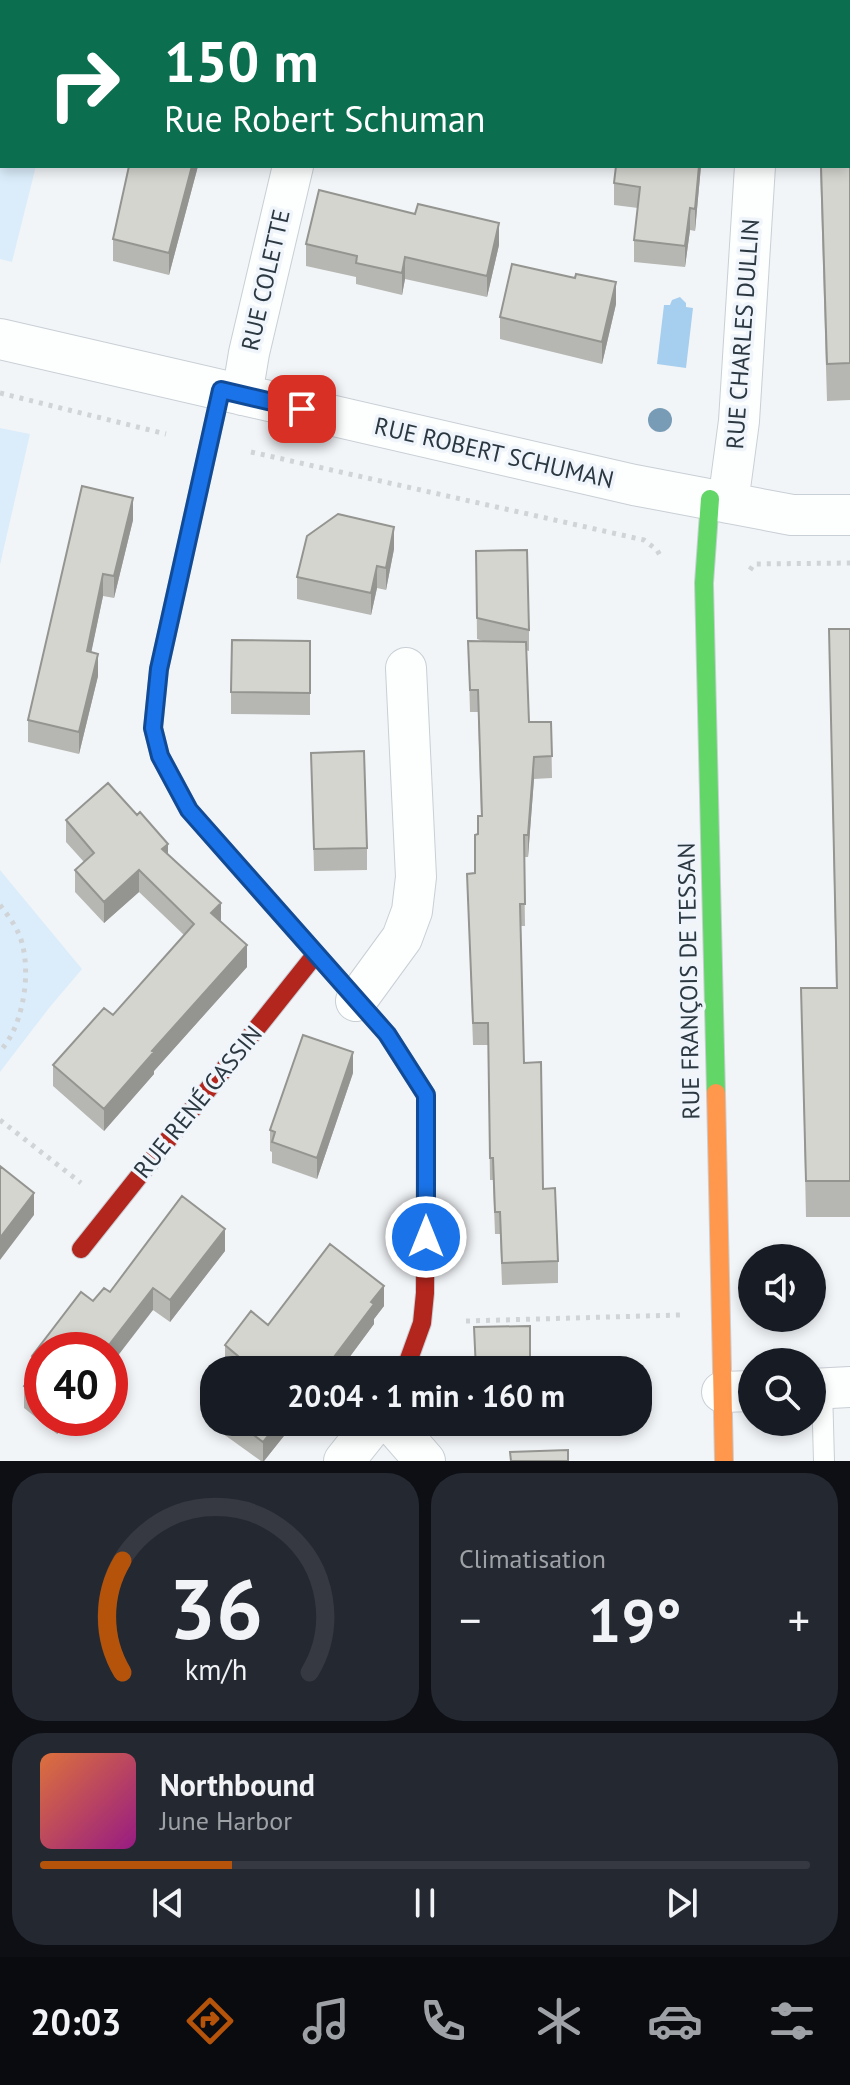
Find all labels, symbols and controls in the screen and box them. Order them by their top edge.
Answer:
text: 150 m [164,25,319,97]
icon: right [32,32,136,136]
text: Rue Robert Schuman [164,95,485,142]
street label: RUE COLETTE [234,206,297,354]
street label: RUE CHARLES DULLIN [719,218,766,450]
pin [268,375,336,443]
icon: arrive [280,387,324,431]
street label: RUE ROBERT SCHUMAN [371,410,617,495]
street label: RUE FRANÇOIS DE TESSAN [671,842,706,1120]
street label: RUE RENÉ CASSIN [127,1019,269,1184]
position arrow [384,1195,468,1279]
map controls [738,1244,826,1436]
button: sound [738,1244,826,1332]
speed limit sign: 40 [24,1332,128,1436]
button: search [738,1348,826,1436]
text: 20:04 · 1 min · 160 m [287,1376,565,1415]
text: Climatisation [459,1542,606,1575]
text: 36 [168,1554,263,1662]
text: 19° [587,1581,682,1659]
text: − [459,1591,481,1648]
text: + [788,1591,810,1648]
text: km/h [184,1651,247,1688]
text: Northbound [160,1765,315,1804]
text: June Harbor [160,1804,292,1837]
icon: previous [146,1881,190,1925]
icon: pause [403,1881,447,1925]
icon: next [660,1881,704,1925]
icon: directions [182,1993,238,2049]
icon: music [298,1993,354,2049]
icon: phone [415,1993,471,2049]
icon: climate [531,1993,587,2049]
icon: car [647,1993,703,2049]
icon: filters [764,1993,820,2049]
text: 20:03 [30,1998,122,2045]

